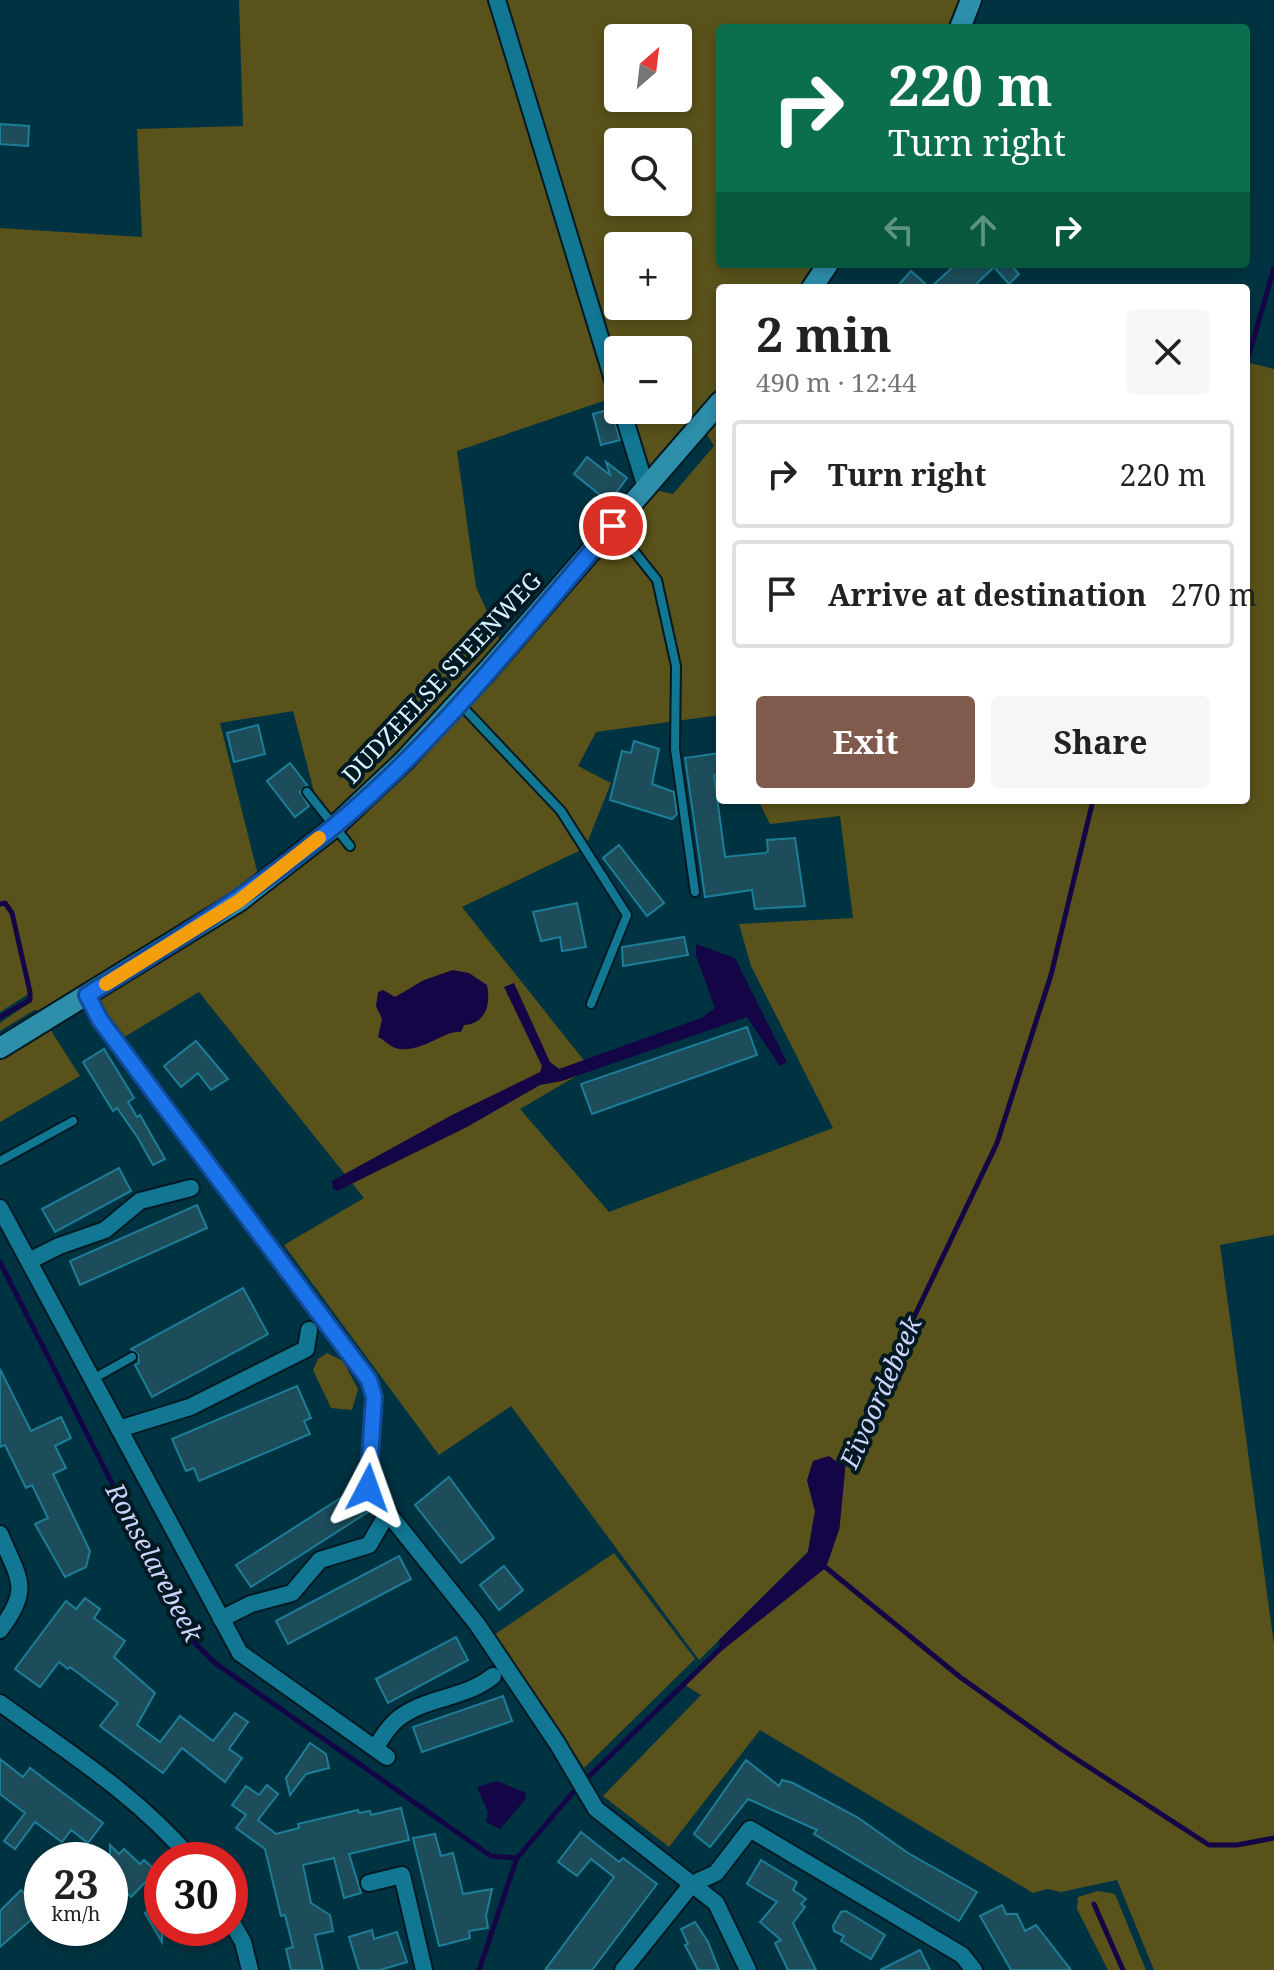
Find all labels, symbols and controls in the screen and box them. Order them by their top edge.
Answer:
north arrow [604,24,692,112]
map controls [604,24,692,424]
text: 220 m [888,46,1053,122]
icon: right [756,56,860,160]
text: Turn right [888,118,1066,167]
button: search [604,128,692,216]
icon: left [877,208,921,252]
icon: ahead [961,208,1005,252]
icon: right [1045,208,1089,252]
button: + [604,232,692,320]
text: 2 min [756,301,892,366]
button: close [1126,310,1210,394]
button: − [604,336,692,424]
text: 490 m · 12:44 [756,364,917,400]
icon: right [760,452,804,496]
text: Turn right [828,454,986,495]
text: 220 m [1120,454,1206,495]
pin [579,492,647,560]
icon: arrive [591,504,635,548]
street label: DUDZEELSE STEENWEG [334,564,548,790]
icon: arrive [760,572,804,616]
text: Arrive at destination [828,574,1147,615]
text: 270 m [1171,574,1257,615]
button: Exit [756,696,975,788]
button: Share [991,696,1210,788]
water label: Eivoordebeek [830,1309,930,1474]
position arrow [326,1446,410,1530]
water label: Ronselarebeek [98,1475,213,1649]
speed limit sign: 30 [144,1842,248,1946]
text: 23 [53,1856,99,1911]
text: km/h [51,1900,101,1927]

